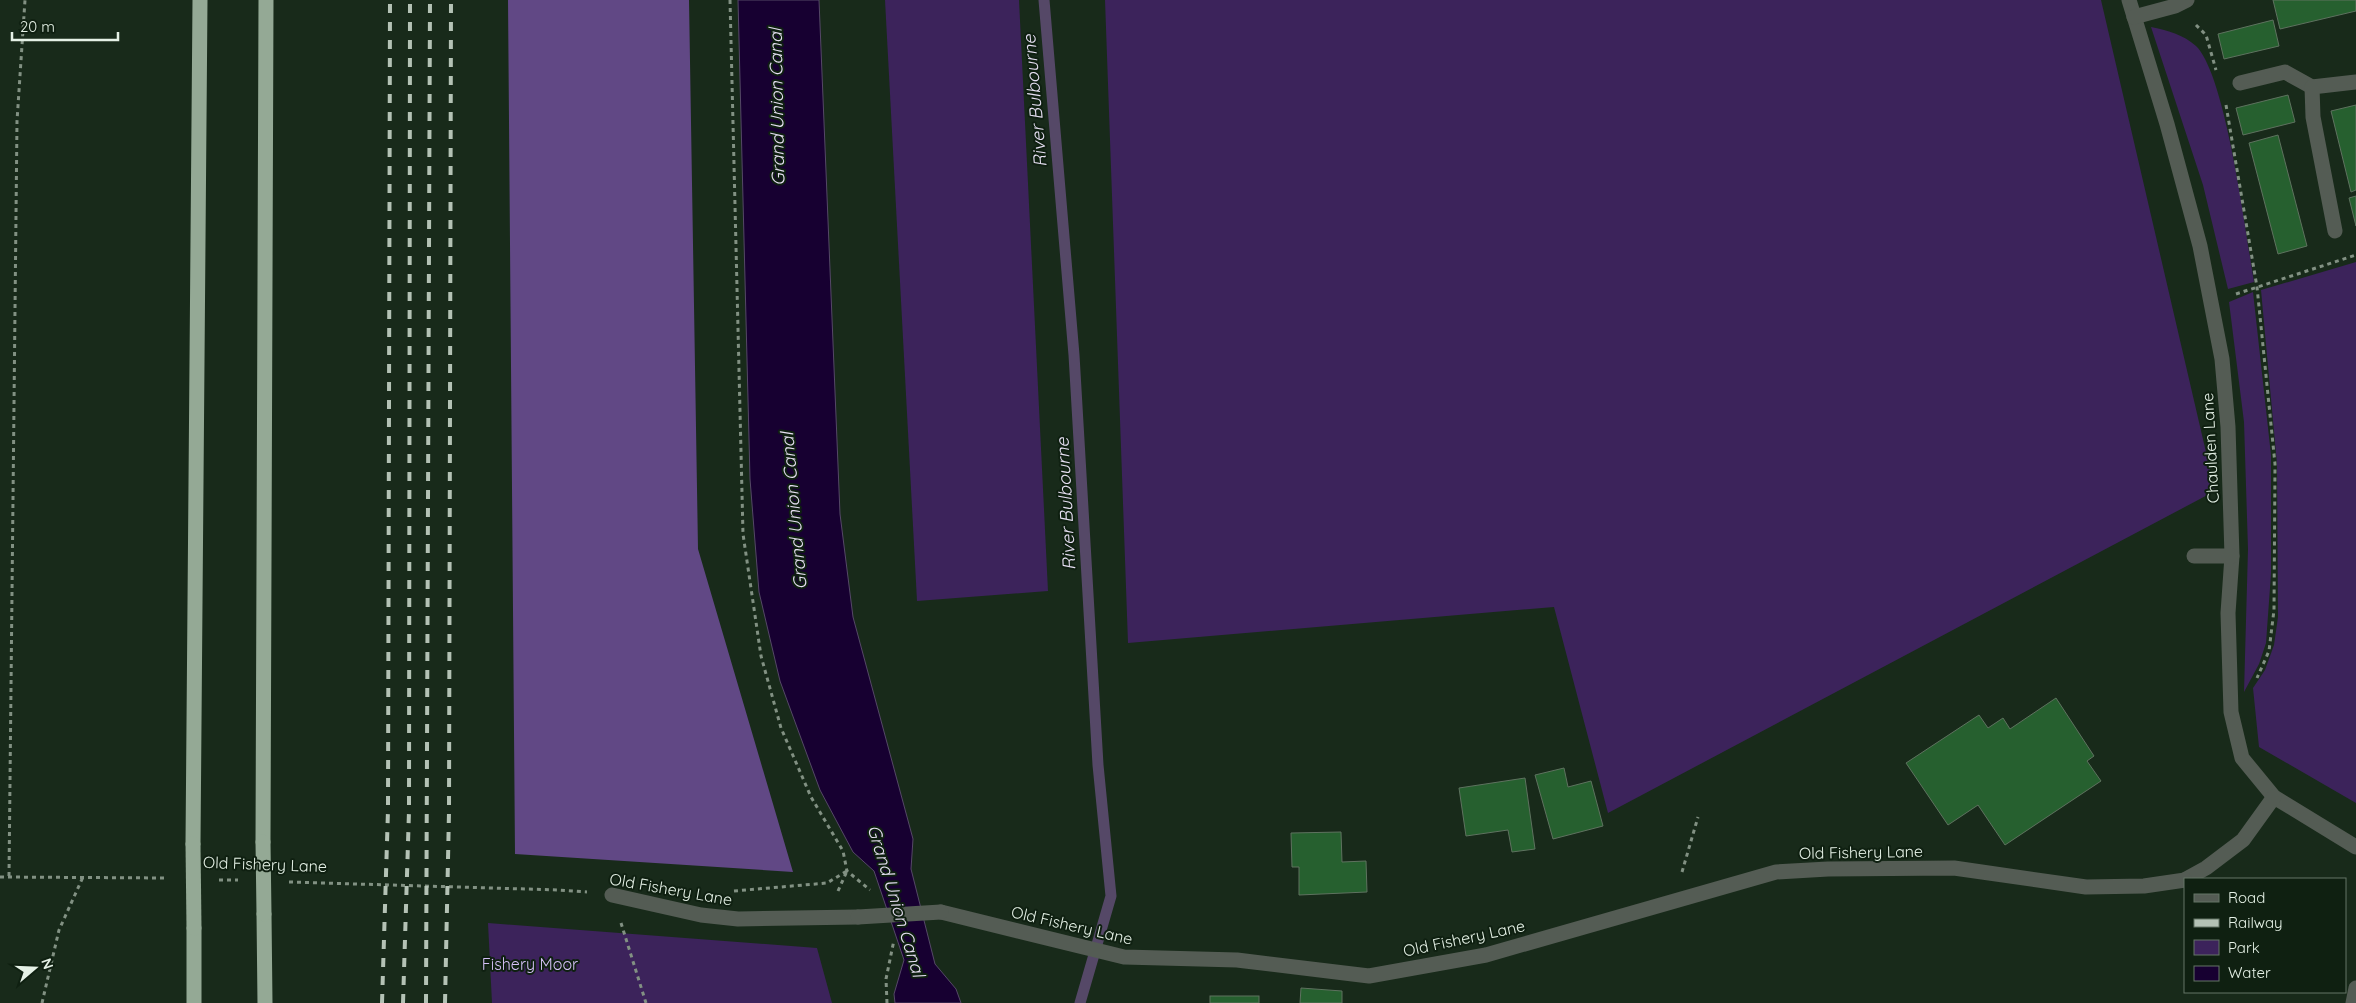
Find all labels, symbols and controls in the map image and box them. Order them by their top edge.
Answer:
scale bar [12,10,119,42]
text: 20 m [20,17,55,36]
water label: Grand Union Canal [764,26,789,186]
water label: River Bulbourne [1017,33,1052,168]
street label: Chaulden Lane [2197,392,2223,504]
water label: Grand Union Canal [775,430,812,591]
water label: River Bulbourne [1050,436,1080,571]
water label: Grand Union Canal [862,822,931,981]
street label: Old Fishery Lane [1799,841,1923,863]
street label: Old Fishery Lane [203,852,327,876]
street label: Old Fishery Lane [608,868,734,910]
legend [2184,878,2346,993]
text: Road [2228,888,2265,907]
street label: Old Fishery Lane [1009,901,1135,949]
text: Railway [2228,913,2283,932]
street label: Old Fishery Lane [1401,915,1527,961]
text: Park [2228,938,2260,957]
north arrow [10,943,60,993]
park label: Fishery Moor [482,954,578,974]
text: N [37,956,57,972]
text: Water [2228,963,2271,982]

